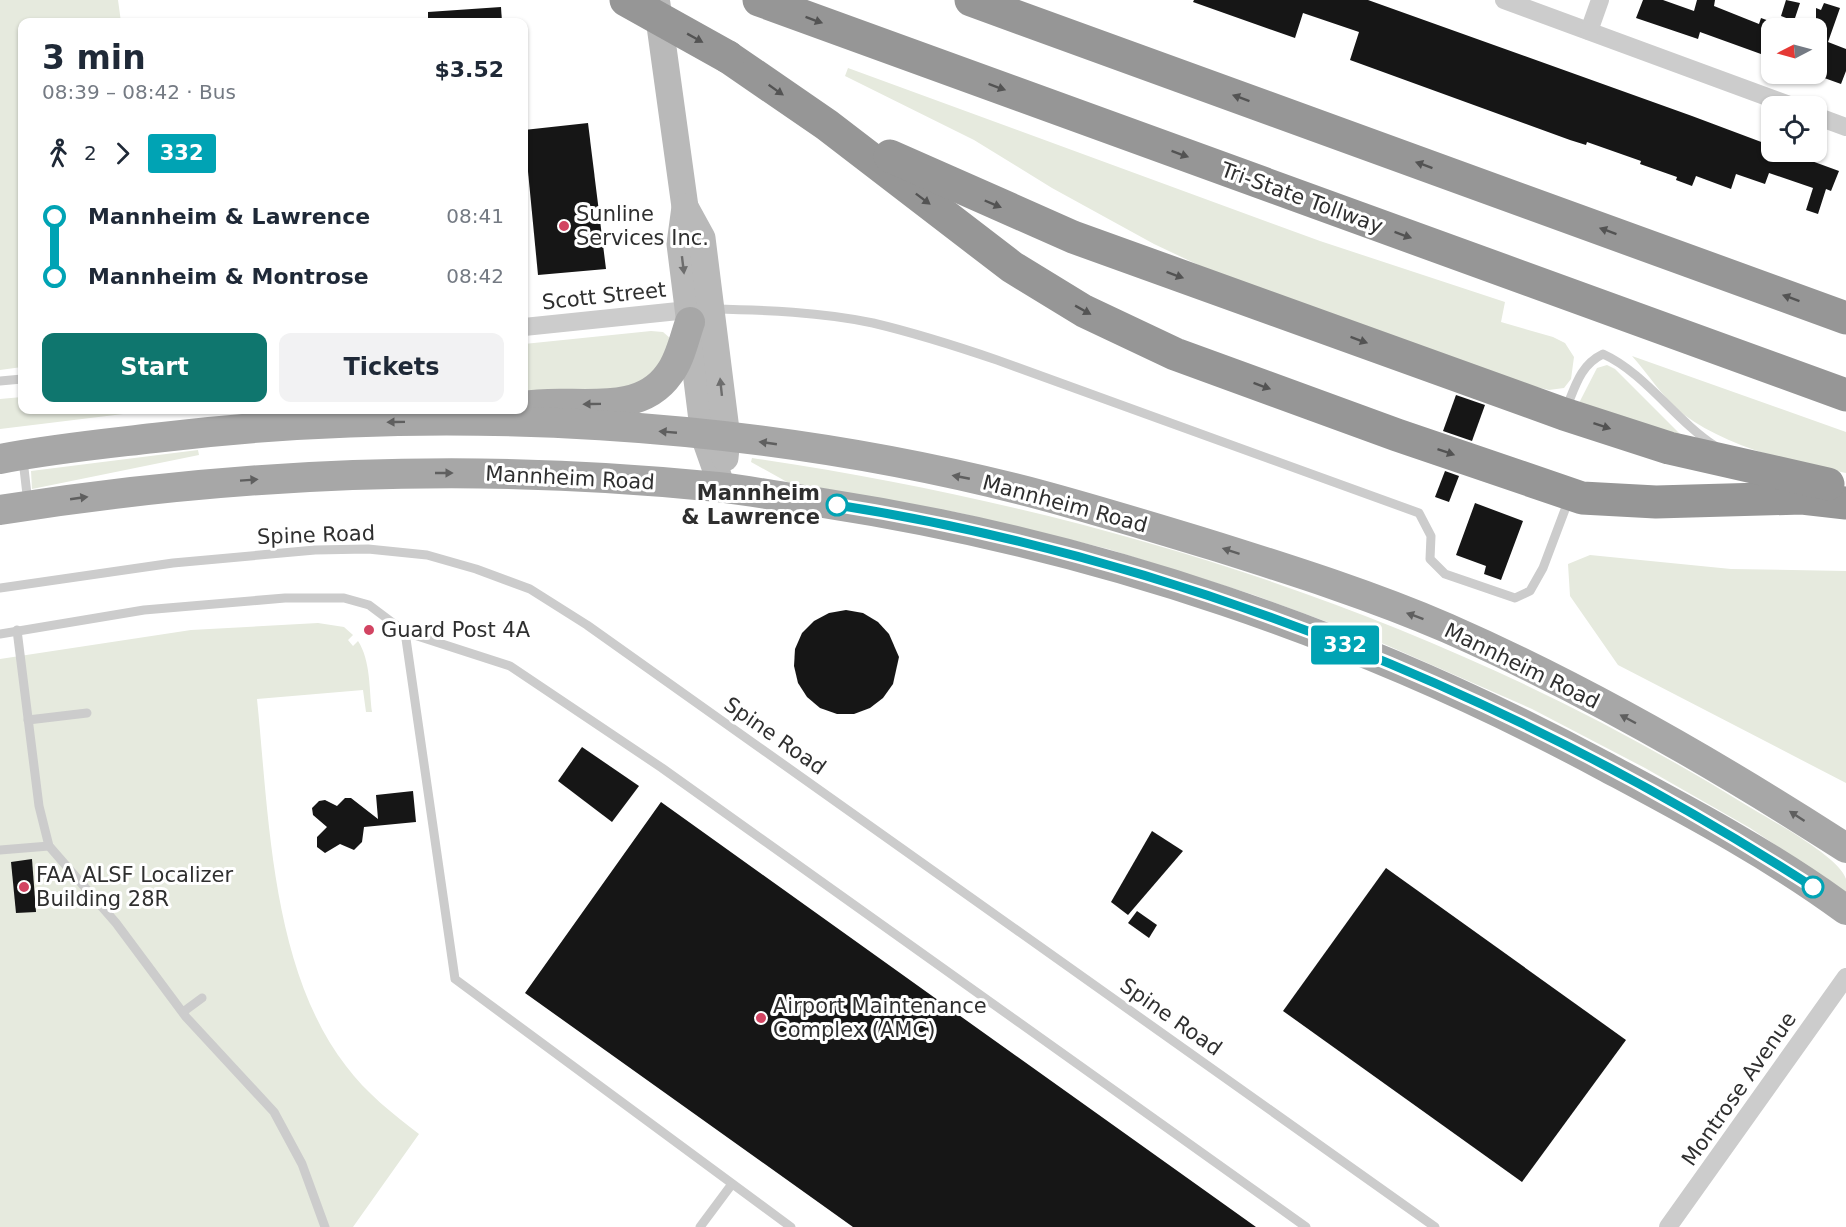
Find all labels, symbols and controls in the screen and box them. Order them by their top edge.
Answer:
one-way arrow [805,16,823,25]
north arrow [1761,18,1827,84]
map controls [1761,18,1827,162]
one-way arrow [687,33,703,44]
text: 3 min [42,38,146,77]
text: $3.52 [434,57,504,82]
text: 08:39 – 08:42 · Bus [42,80,236,104]
one-way arrow [988,82,1006,92]
one-way arrow [767,84,783,96]
one-way arrow [1232,93,1250,103]
button: locate [1761,96,1827,162]
icon: walk [42,137,75,170]
icon: forward [106,137,139,170]
text: 2 [84,141,97,165]
text: 332 [160,141,204,165]
one-way arrow [1172,149,1190,159]
street label: Tri-State Tollway [1217,157,1386,238]
one-way arrow [1415,159,1433,169]
one-way arrow [915,193,931,206]
one-way arrow [985,199,1003,209]
place label: Sunline Services Inc. [576,202,709,250]
text: Mannheim & Lawrence [88,204,370,229]
text: 08:41 [446,204,504,228]
marker: Sunline Services Inc. [557,219,571,233]
one-way arrow [1599,226,1617,236]
one-way arrow [1394,230,1412,240]
one-way arrow [678,255,688,274]
text: Mannheim & Montrose [88,264,369,289]
text: 08:42 [446,264,504,288]
one-way arrow [1166,270,1184,280]
street label: Scott Street [541,278,667,314]
one-way arrow [1782,293,1800,302]
one-way arrow [1075,305,1092,315]
button: Start [42,333,267,402]
button: Tickets [279,333,504,402]
one-way arrow [1350,336,1368,346]
one-way arrow [716,378,726,397]
one-way arrow [1253,382,1271,391]
one-way arrow [583,399,602,408]
one-way arrow [387,417,406,427]
one-way arrow [1593,422,1611,432]
one-way arrow [659,427,678,437]
one-way arrow [759,439,778,448]
one-way arrow [1437,447,1455,457]
street label: Mannheim Road [485,462,655,494]
one-way arrow [435,468,454,478]
street label: Mannheim Road [980,470,1150,538]
one-way arrow [951,471,970,481]
one-way arrow [240,475,259,484]
place label: Mannheim & Lawrence [681,481,820,529]
one-way arrow [69,493,88,503]
marker: Mannheim & Lawrence [826,494,848,516]
street label: Spine Road [257,521,375,549]
one-way arrow [1222,546,1240,555]
one-way arrow [1406,611,1424,620]
place label: Guard Post 4A [381,618,531,642]
street label: Mannheim Road [1441,618,1603,714]
marker: Guard Post 4A [362,623,376,637]
line badge: 332 [1310,626,1380,664]
text: 332 [1323,633,1367,657]
street label: Spine Road [720,692,830,780]
one-way arrow [1619,714,1636,724]
one-way arrow [1789,811,1805,822]
place label: FAA ALSF Localizer Building 28R [36,863,233,911]
unlabelled marker [1802,876,1824,898]
marker: FAA ALSF Localizer Building 28R [17,880,31,894]
street label: Spine Road [1116,973,1226,1061]
place label: Airport Maintenance Complex (AMC) [773,994,987,1042]
street label: Montrose Avenue [1677,1008,1801,1170]
marker: Airport Maintenance Complex (AMC) [754,1011,768,1025]

